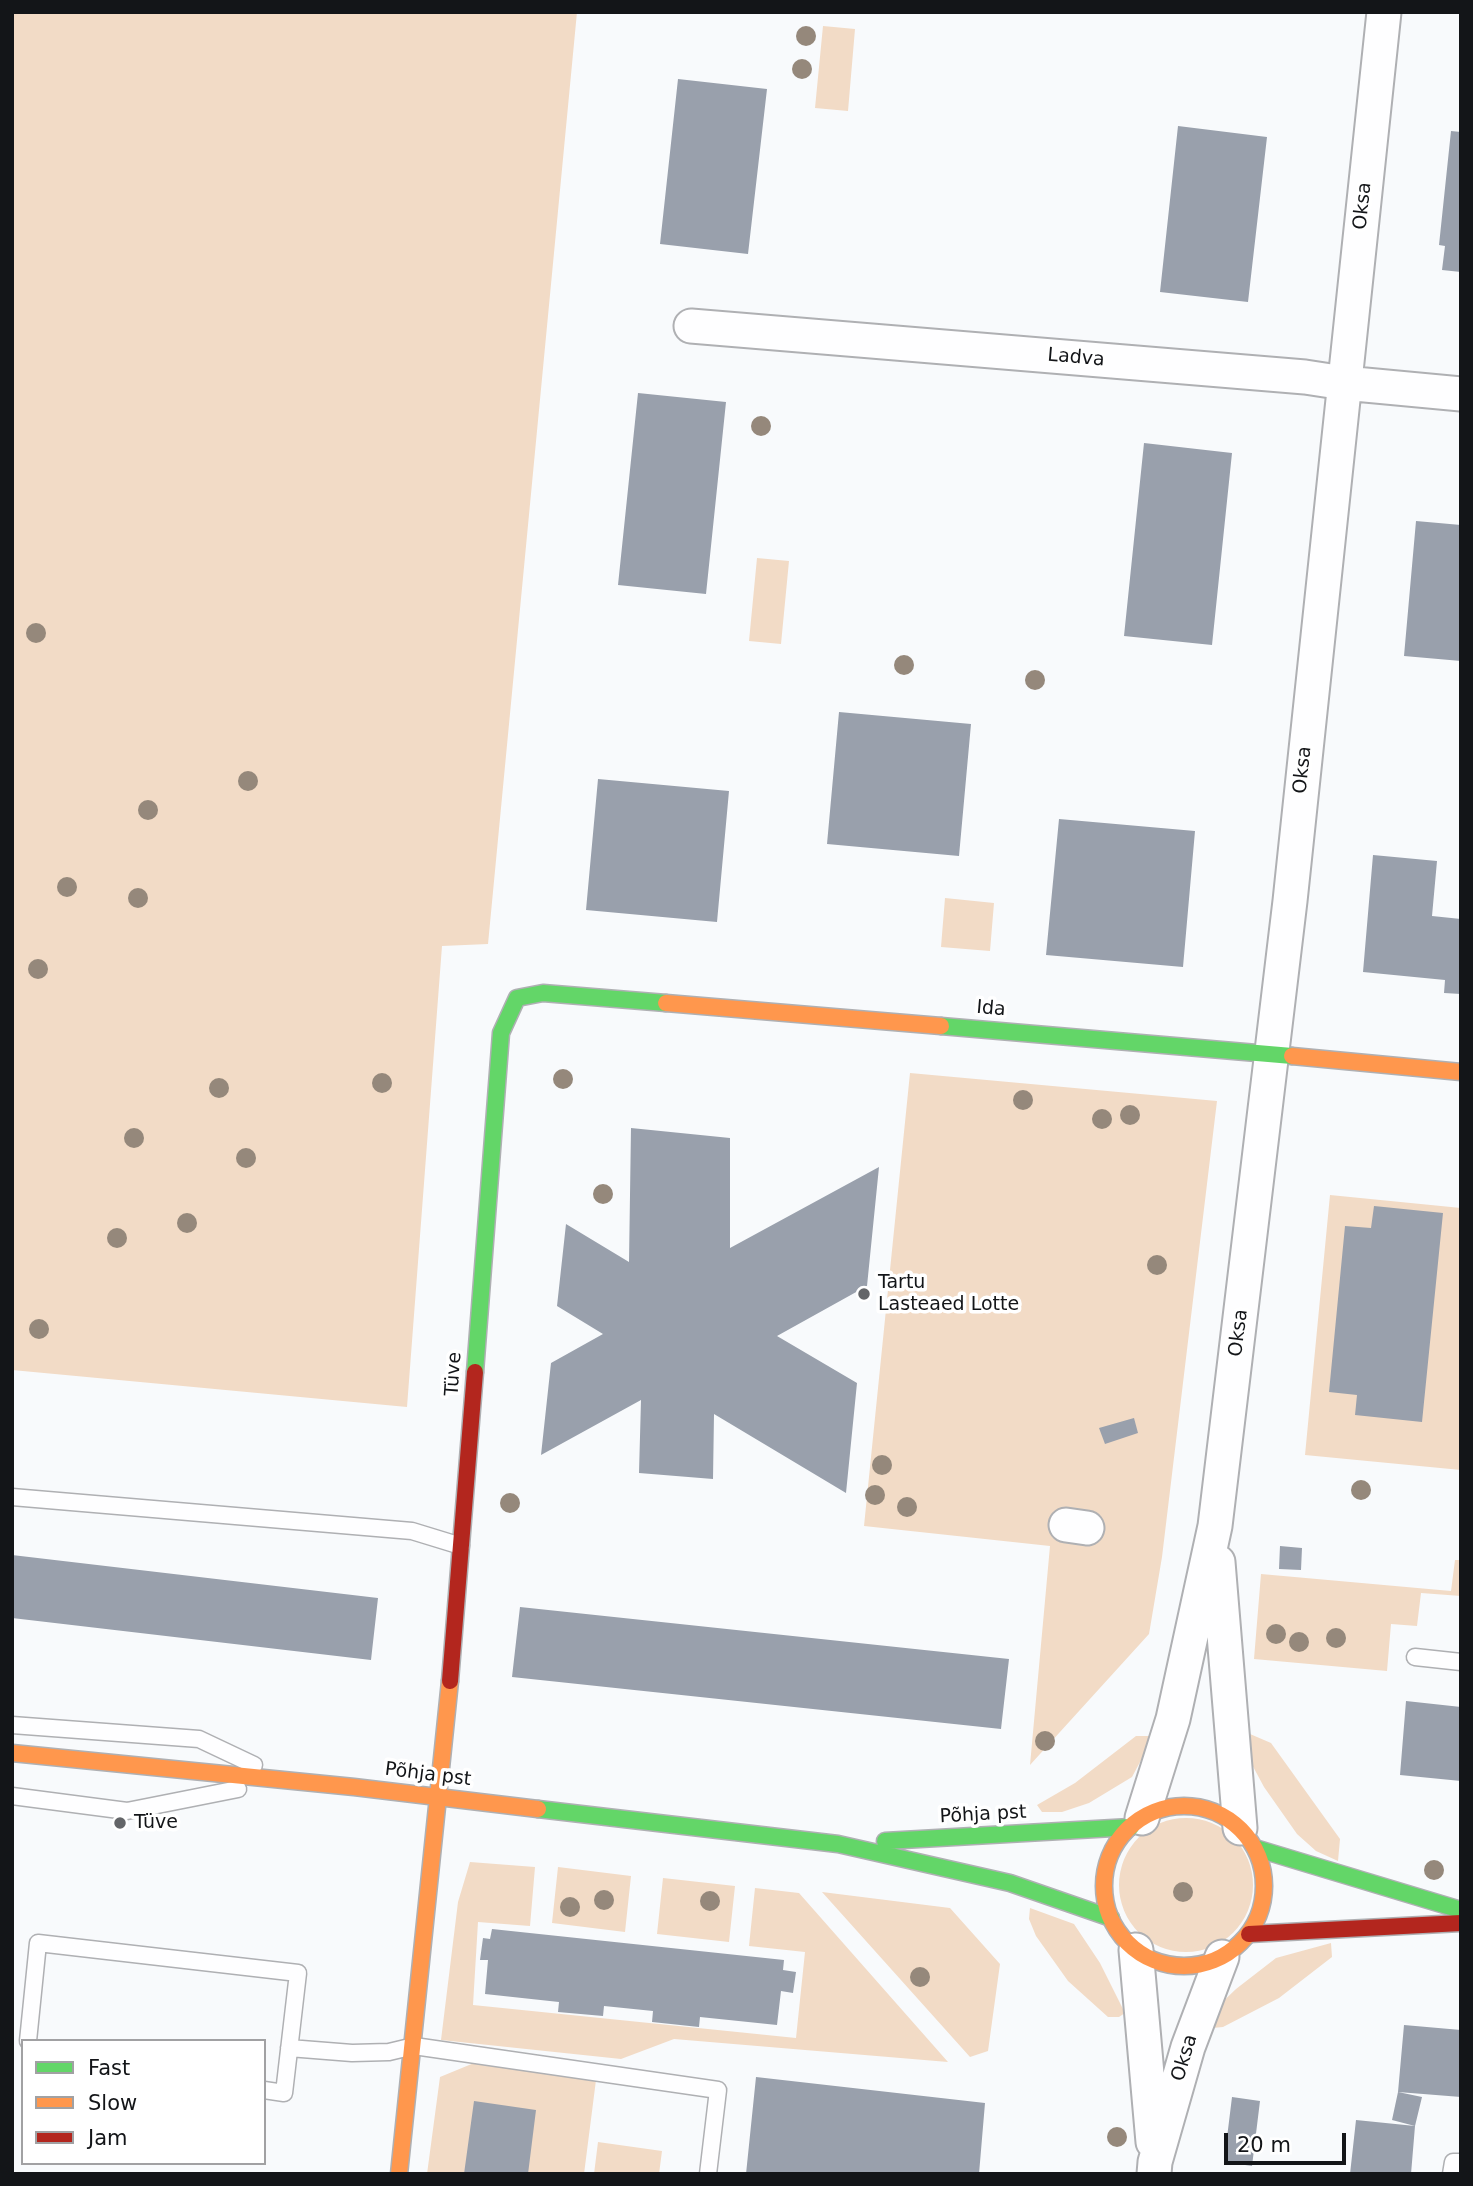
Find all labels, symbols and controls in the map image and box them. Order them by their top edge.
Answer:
street label: Oksa [1349,181,1377,231]
street label: Ladva [1047,344,1105,372]
street label: Oksa [1289,745,1317,795]
street label: Ida [975,996,1007,1022]
place label: Tartu Lasteaed Lotte [878,1272,1019,1316]
marker: Tartu Lasteaed Lotte [856,1286,872,1302]
street label: Oksa [1225,1308,1253,1358]
street label: Tüve [441,1351,467,1397]
street label: Põhja pst [384,1758,472,1792]
street label: Põhja pst [939,1801,1027,1829]
place label: Tüve [134,1812,178,1834]
marker: Tüve [112,1815,128,1831]
street label: Oksa [1167,2032,1203,2084]
legend [21,2039,266,2165]
text: Fast [88,2056,130,2080]
text: Slow [88,2091,137,2115]
scale bar [1228,2120,1350,2164]
text: Jam [88,2126,128,2150]
text: 20 m [1237,2133,1291,2157]

